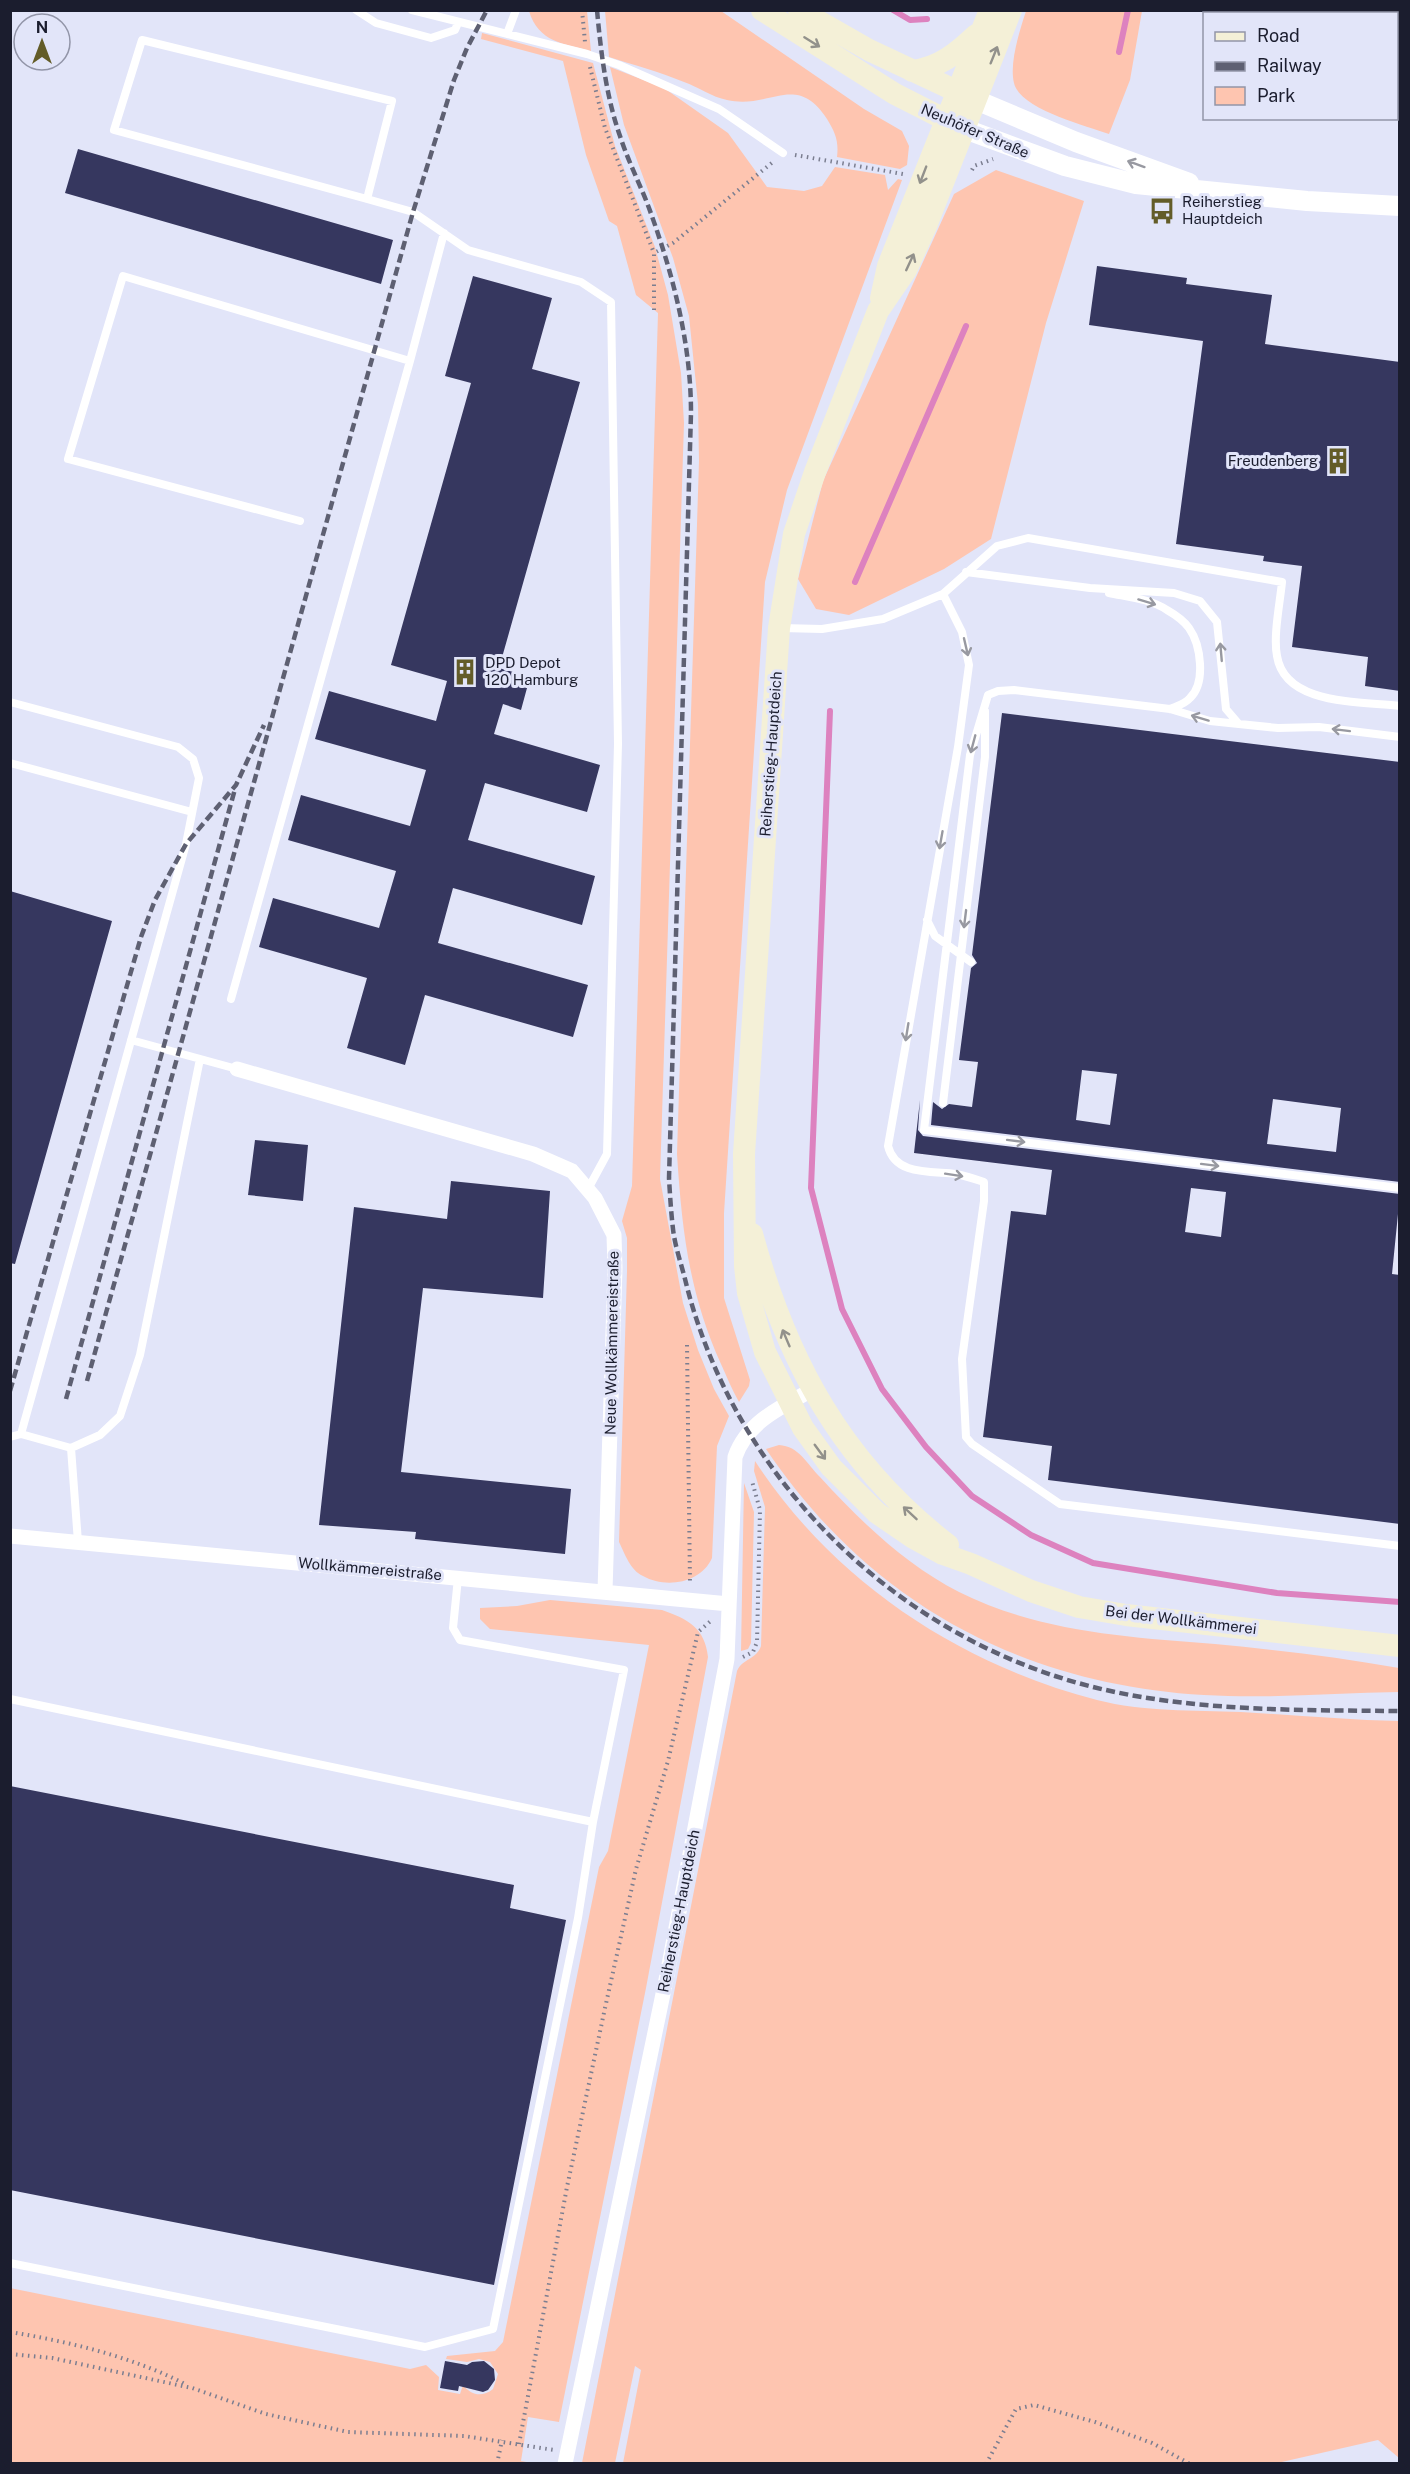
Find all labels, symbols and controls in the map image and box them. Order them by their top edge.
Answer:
north arrow [12,12,72,72]
legend [1203,12,1398,120]
text: N [36,18,48,37]
text: Road [1257,25,1300,46]
one-way arrow [803,36,820,48]
one-way arrow [989,46,1000,65]
text: Railway [1257,55,1322,76]
text: Park [1257,85,1295,106]
street label: Neuhöfer Straße [918,100,1032,161]
one-way arrow [1127,157,1146,168]
one-way arrow [917,165,928,184]
place label: Reiherstieg Hauptdeich [1182,193,1263,227]
bus stop icon: Reiherstieg Hauptdeich [1147,196,1177,226]
one-way arrow [904,253,916,271]
building icon: Freudenberg [1323,446,1353,476]
place label: Freudenberg [1228,452,1318,469]
one-way arrow [1137,597,1156,608]
one-way arrow [961,637,972,656]
one-way arrow [1215,643,1226,662]
place label: DPD Depot 120 Hamburg [485,654,578,688]
building icon: DPD Depot 120 Hamburg [450,657,480,687]
street label: Reiherstieg-Hauptdeich [756,671,785,837]
one-way arrow [1190,712,1209,723]
one-way arrow [1332,724,1352,735]
one-way arrow [966,735,978,754]
one-way arrow [935,829,946,849]
one-way arrow [960,909,971,929]
one-way arrow [901,1021,912,1041]
one-way arrow [1006,1136,1025,1147]
one-way arrow [1199,1160,1219,1171]
one-way arrow [944,1169,964,1180]
street label: Neue Wollkämmereistraße [601,1251,622,1435]
one-way arrow [780,1329,791,1347]
one-way arrow [814,1443,827,1459]
one-way arrow [903,1506,918,1520]
street label: Wollkämmereistraße [297,1554,443,1583]
street label: Bei der Wollkämmerei [1104,1602,1258,1637]
street label: Reiherstieg-Hauptdeich [654,1828,703,1994]

